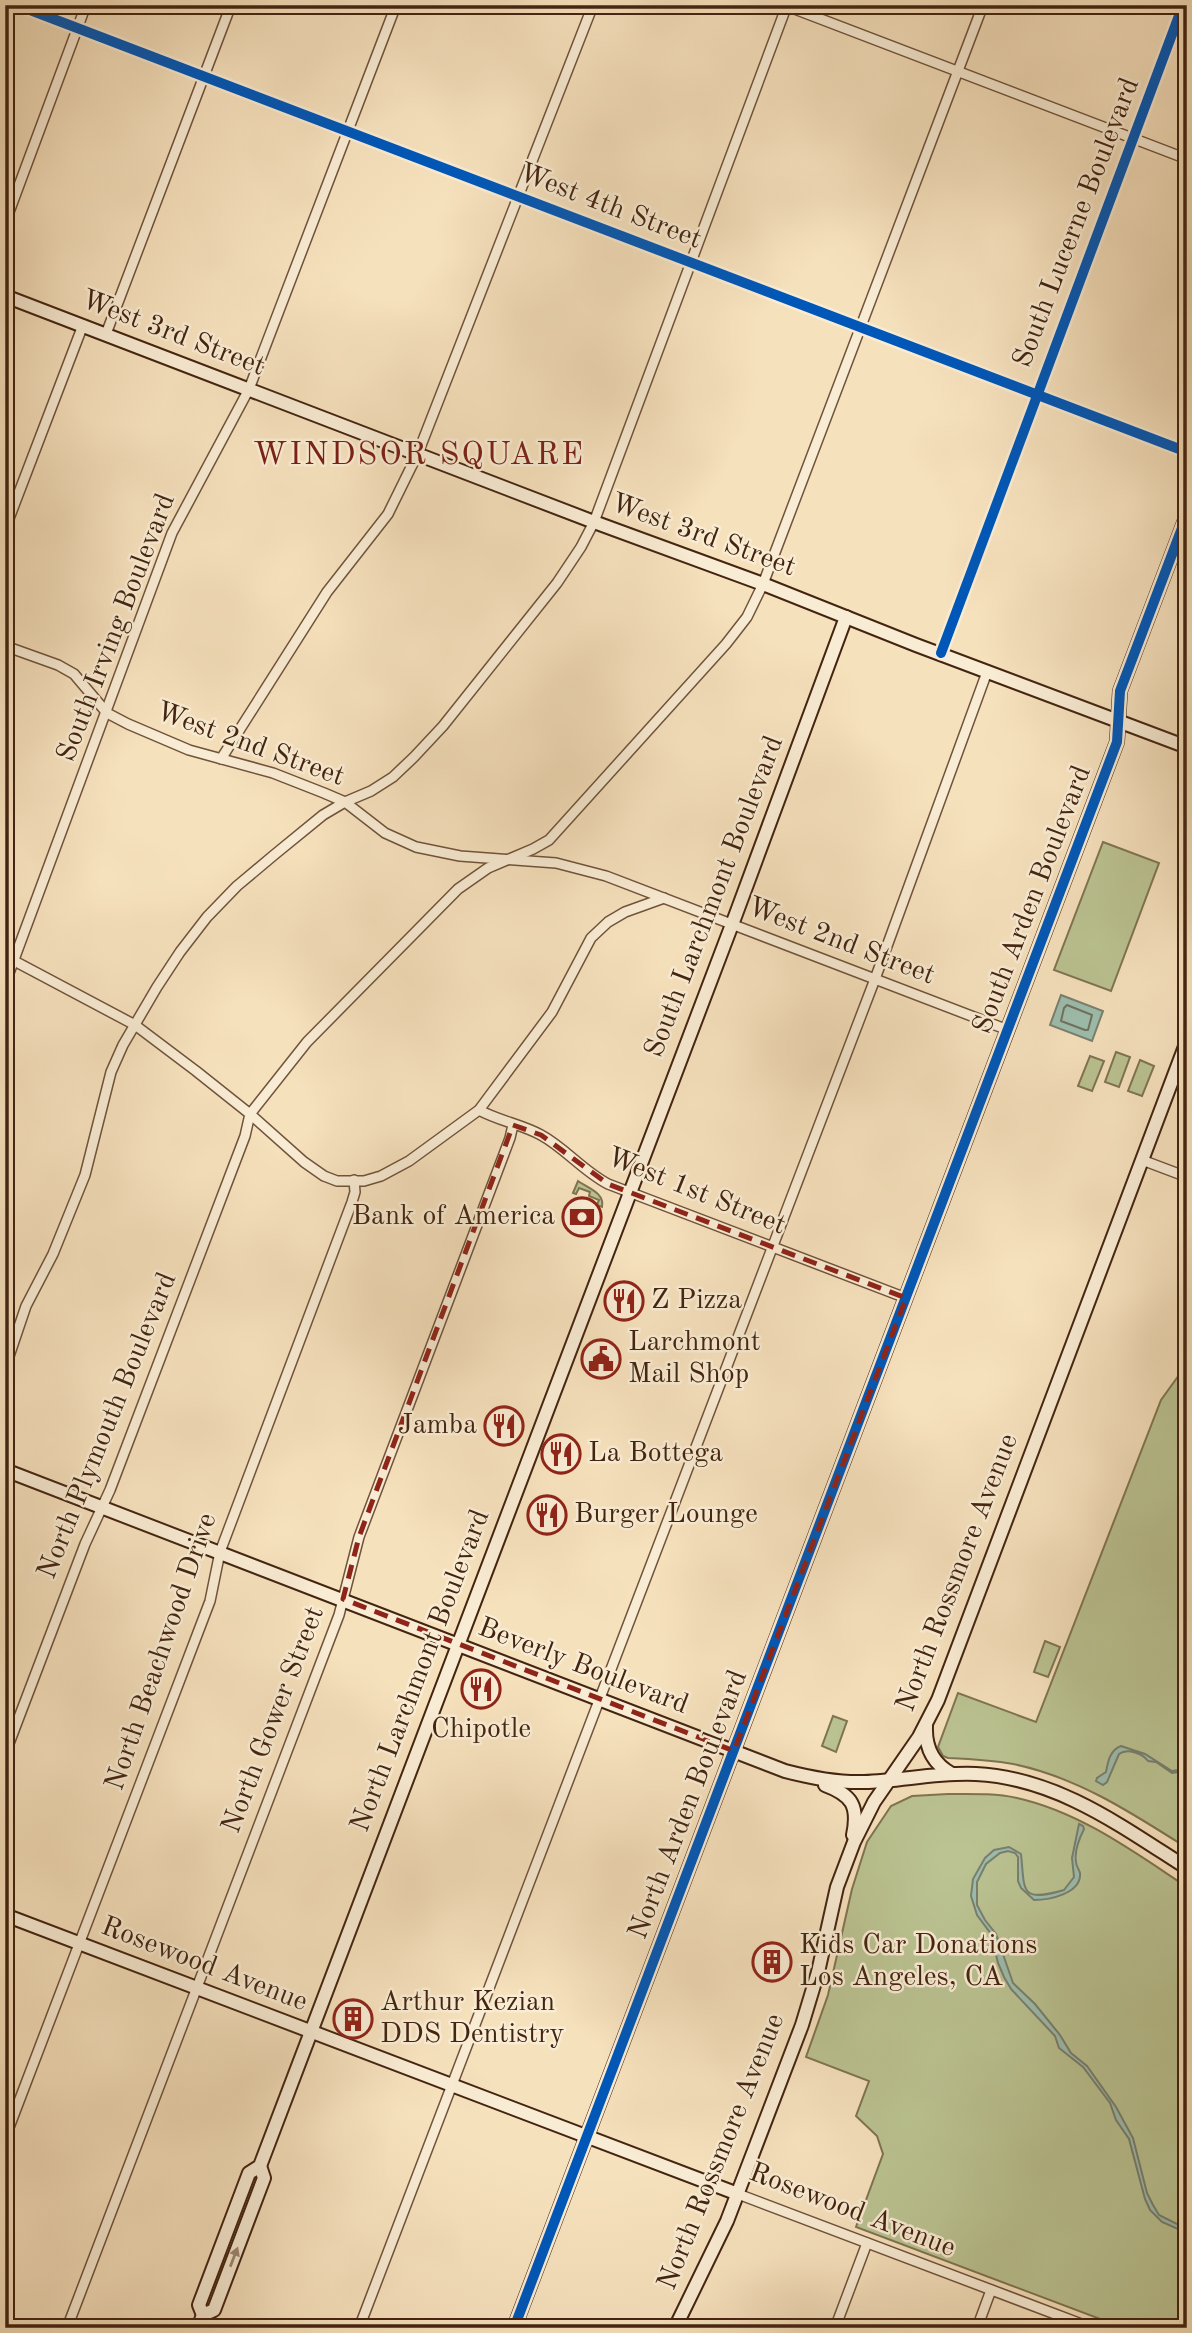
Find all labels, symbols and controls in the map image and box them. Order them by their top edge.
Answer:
street label: South Lucerne Boulevard [1009,74,1145,372]
street label: West 4th Street [515,159,705,255]
street label: West 3rd Street [77,286,269,382]
district label: WINDSOR SQUARE [253,440,585,472]
street label: South Irving Boulevard [53,490,181,766]
street label: West 3rd Street [607,490,799,582]
street label: West 2nd Street [152,698,348,792]
street label: South Larchmont Boulevard [641,732,789,1062]
street label: South Arden Boulevard [969,762,1097,1038]
street label: West 2nd Street [744,893,938,991]
street label: West 1st Street [603,1143,789,1241]
bank icon: Bank of America [561,1196,603,1238]
place label: Bank of America [352,1203,555,1231]
street label: North Plymouth Boulevard [34,1269,182,1583]
restaurant icon: Z Pizza [603,1280,645,1322]
place label: Z Pizza [651,1287,742,1315]
place label: Larchmont Mail Shop [628,1329,761,1389]
public building icon: Larchmont Mail Shop [580,1338,622,1380]
restaurant icon: Jamba [483,1405,525,1447]
place label: Jamba [398,1412,477,1440]
street label: North Rossmore Avenue [892,1430,1024,1716]
restaurant icon: La Bottega [540,1433,582,1475]
place label: La Bottega [588,1440,723,1468]
restaurant icon: Burger Lounge [526,1494,568,1536]
place label: Burger Lounge [574,1501,758,1529]
street label: North Larchmont Boulevard [347,1506,495,1836]
street label: North Beachwood Drive [101,1510,223,1794]
street label: North Gower Street [218,1603,330,1837]
street label: Beverly Boulevard [474,1614,692,1720]
street label: North Arden Boulevard [625,1667,753,1943]
restaurant icon: Chipotle [460,1668,502,1710]
place label: Chipotle [431,1716,531,1744]
street label: Rosewood Avenue [97,1913,311,2017]
place label: Kids Car Donations Los Angeles, CA [799,1932,1037,1992]
building icon: Kids Car Donations Los Angeles, CA [751,1941,793,1983]
place label: Arthur Kezian DDS Dentistry [380,1989,565,2049]
building icon: Arthur Kezian DDS Dentistry [332,1998,374,2040]
street label: North Rossmore Avenue [654,2010,790,2294]
street label: Rosewood Avenue [745,2159,959,2263]
one-way arrow [228,2246,239,2267]

